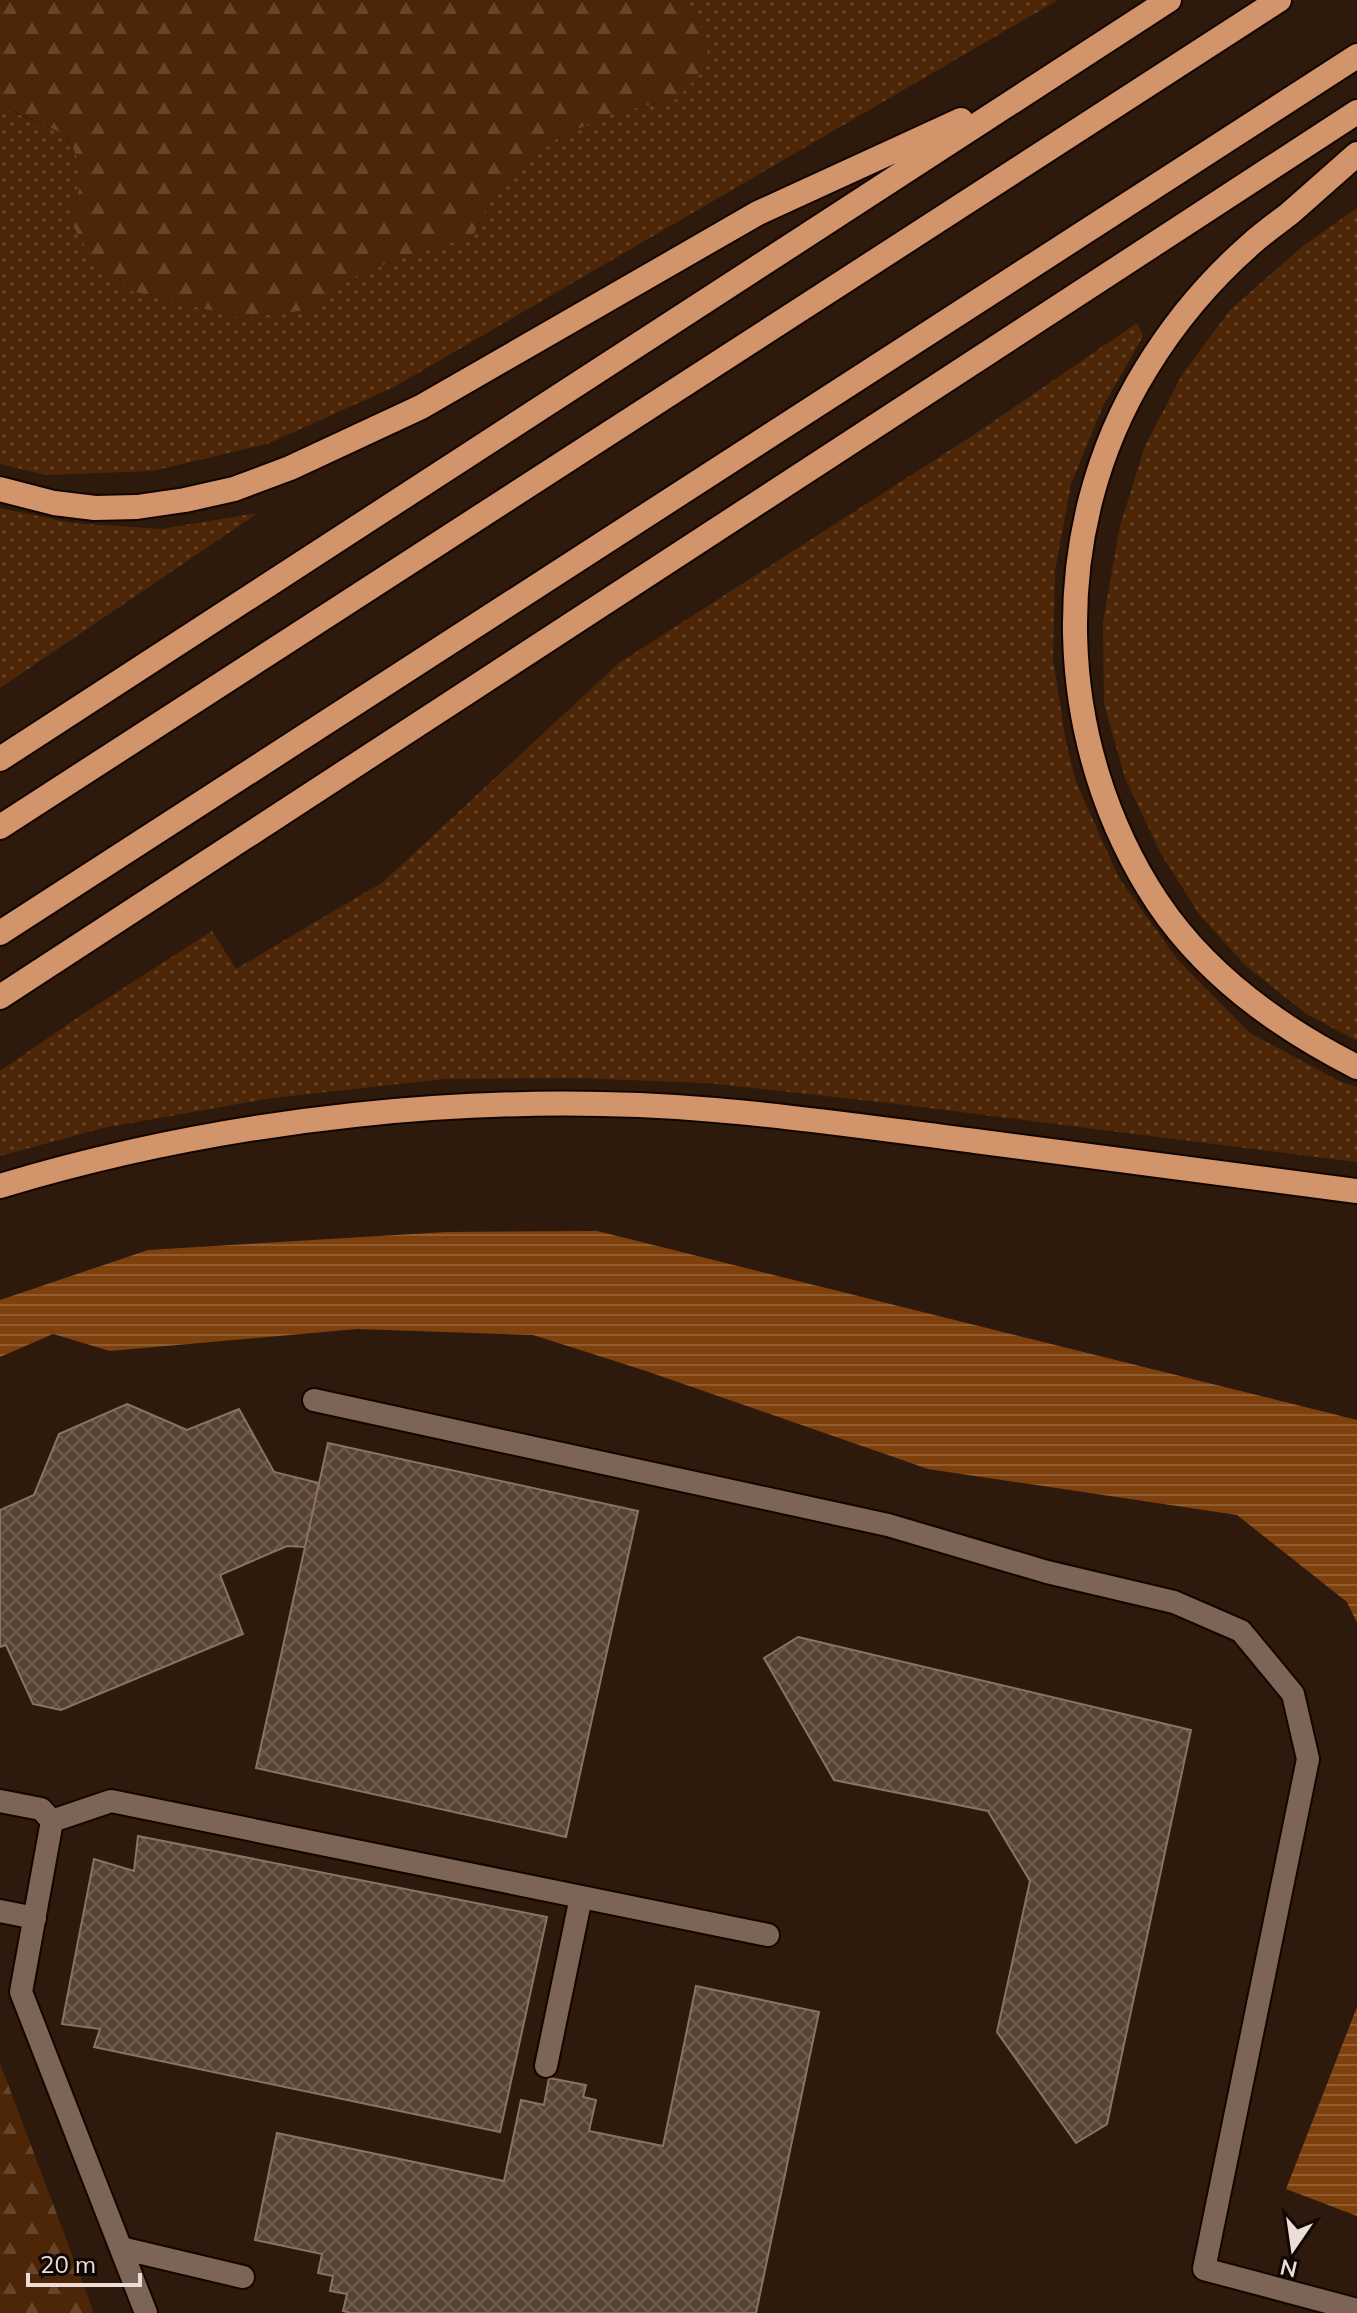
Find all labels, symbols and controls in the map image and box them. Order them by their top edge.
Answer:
north arrow [1253,2209,1333,2289]
scale bar [28,2237,140,2287]
text: 20 m [40,2249,96,2279]
text: N [1277,2253,1300,2284]

